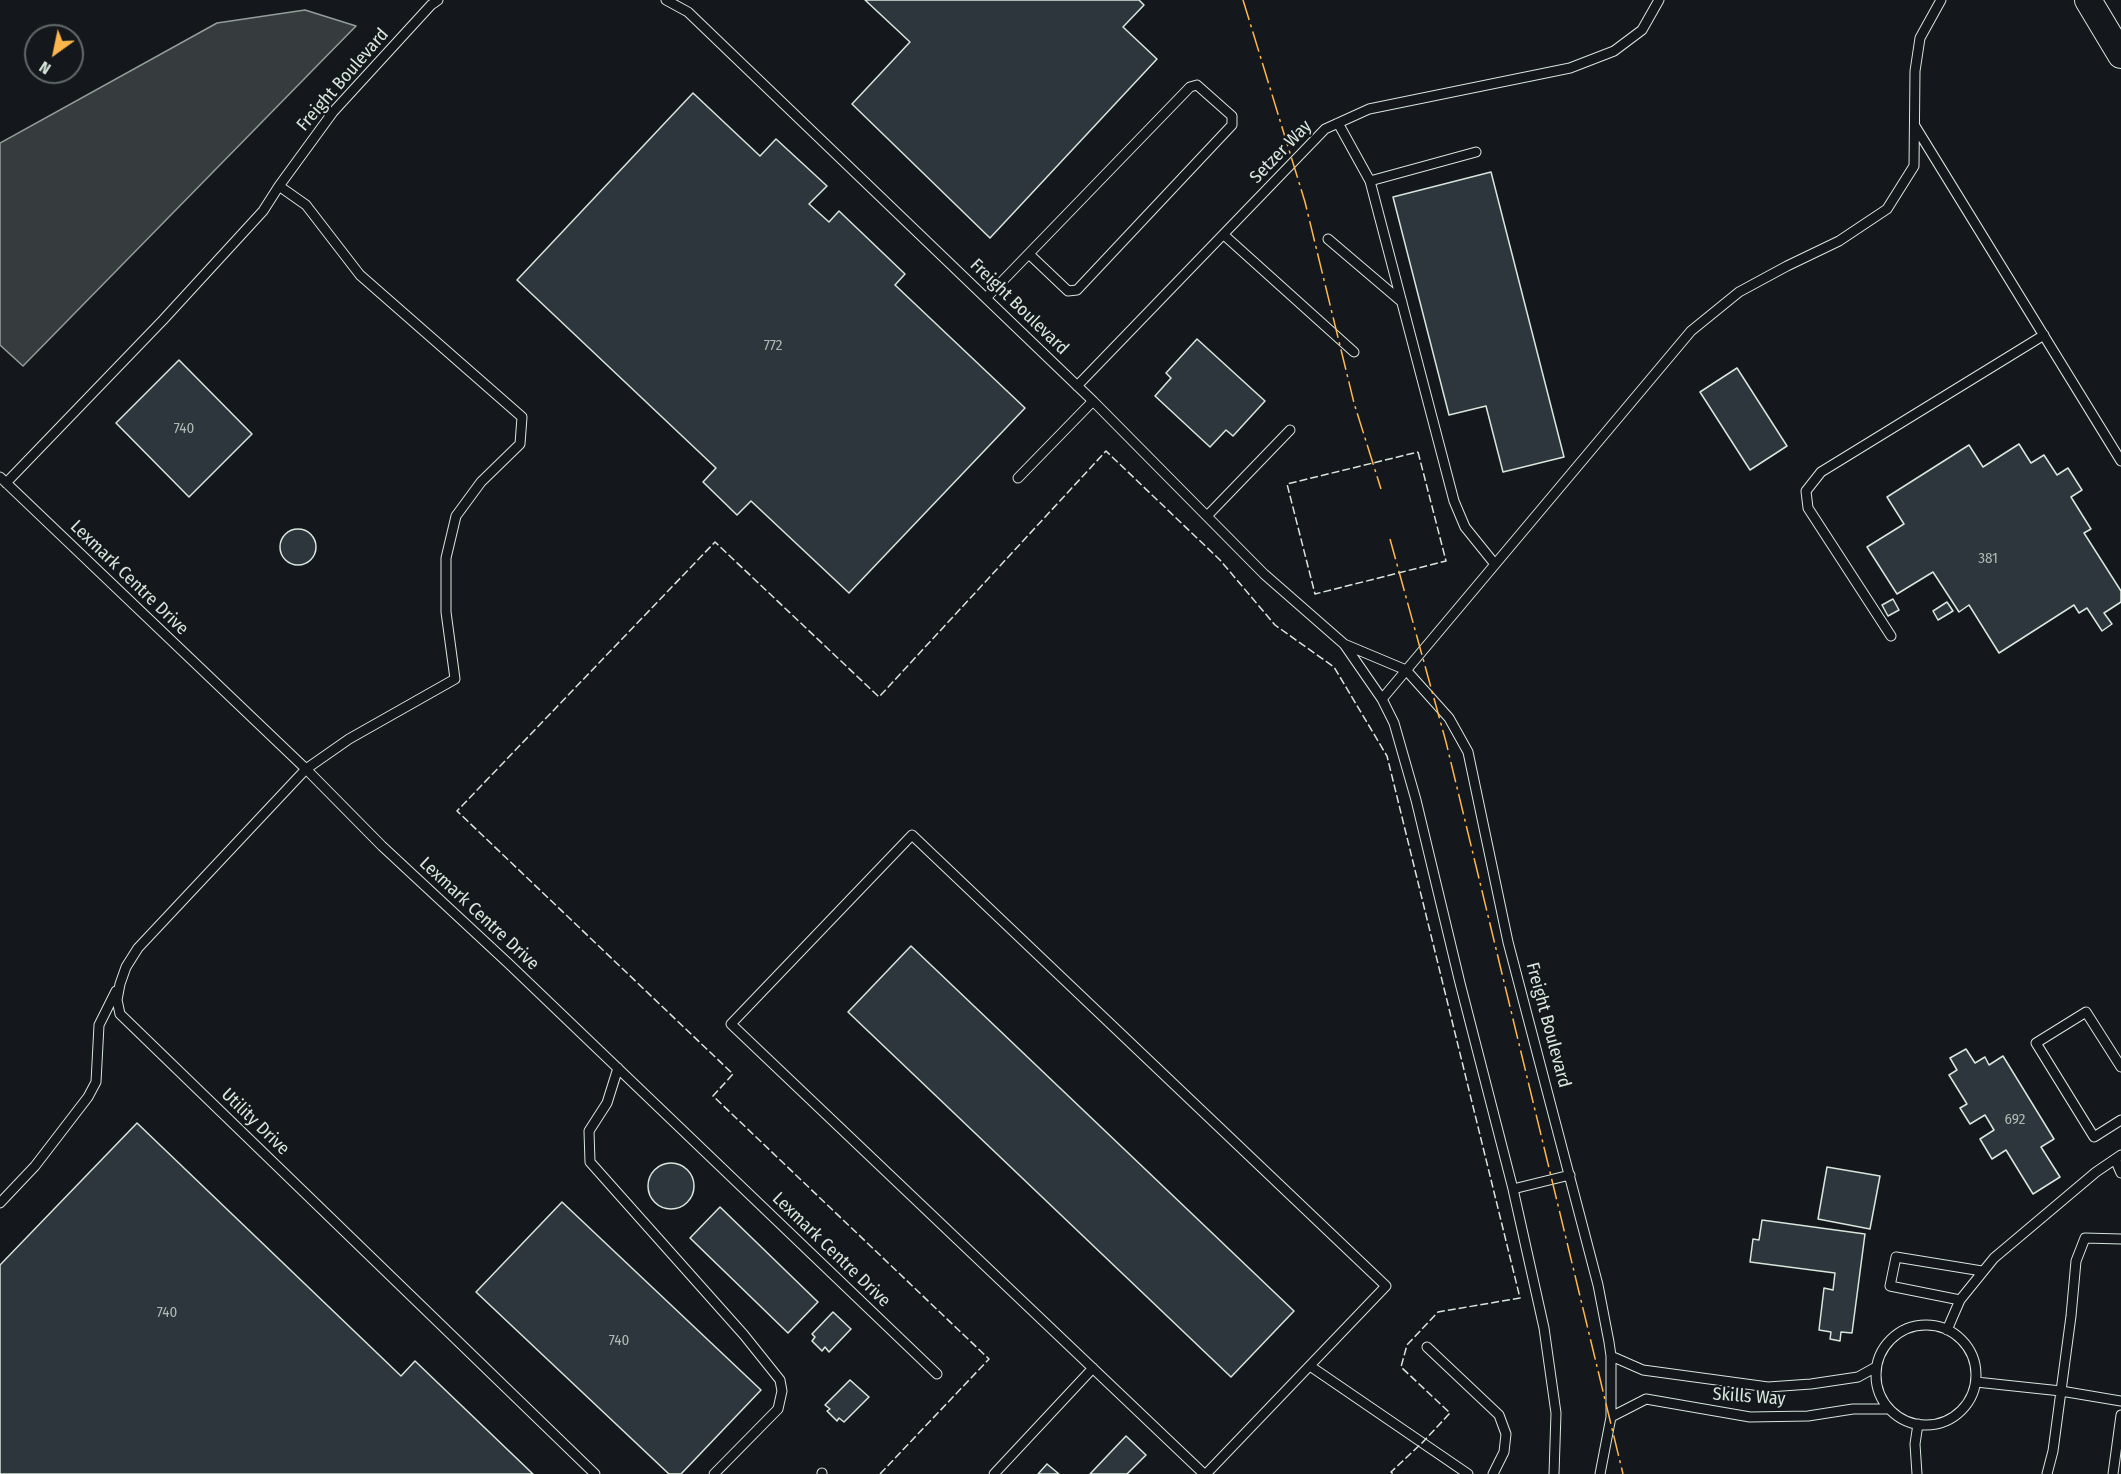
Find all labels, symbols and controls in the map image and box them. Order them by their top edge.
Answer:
north arrow [24,24,84,84]
street label: Freight Boulevard [293,24,393,136]
text: N [36,57,54,78]
street label: Setzer Way [1246,116,1316,188]
street label: Freight Boulevard [965,255,1073,359]
house number: 772 [764,337,782,355]
house number: 740 [174,420,194,438]
street label: Lexmark Centre Drive [65,516,193,640]
house number: 381 [1978,550,1998,568]
street label: Lexmark Centre Drive [415,853,543,975]
street label: Freight Boulevard [1521,960,1575,1090]
street label: Utility Drive [216,1084,294,1160]
house number: 692 [2005,1111,2025,1129]
street label: Lexmark Centre Drive [767,1188,895,1312]
house number: 740 [157,1304,177,1322]
house number: 740 [609,1332,629,1350]
street label: Skills Way [1712,1384,1786,1410]

